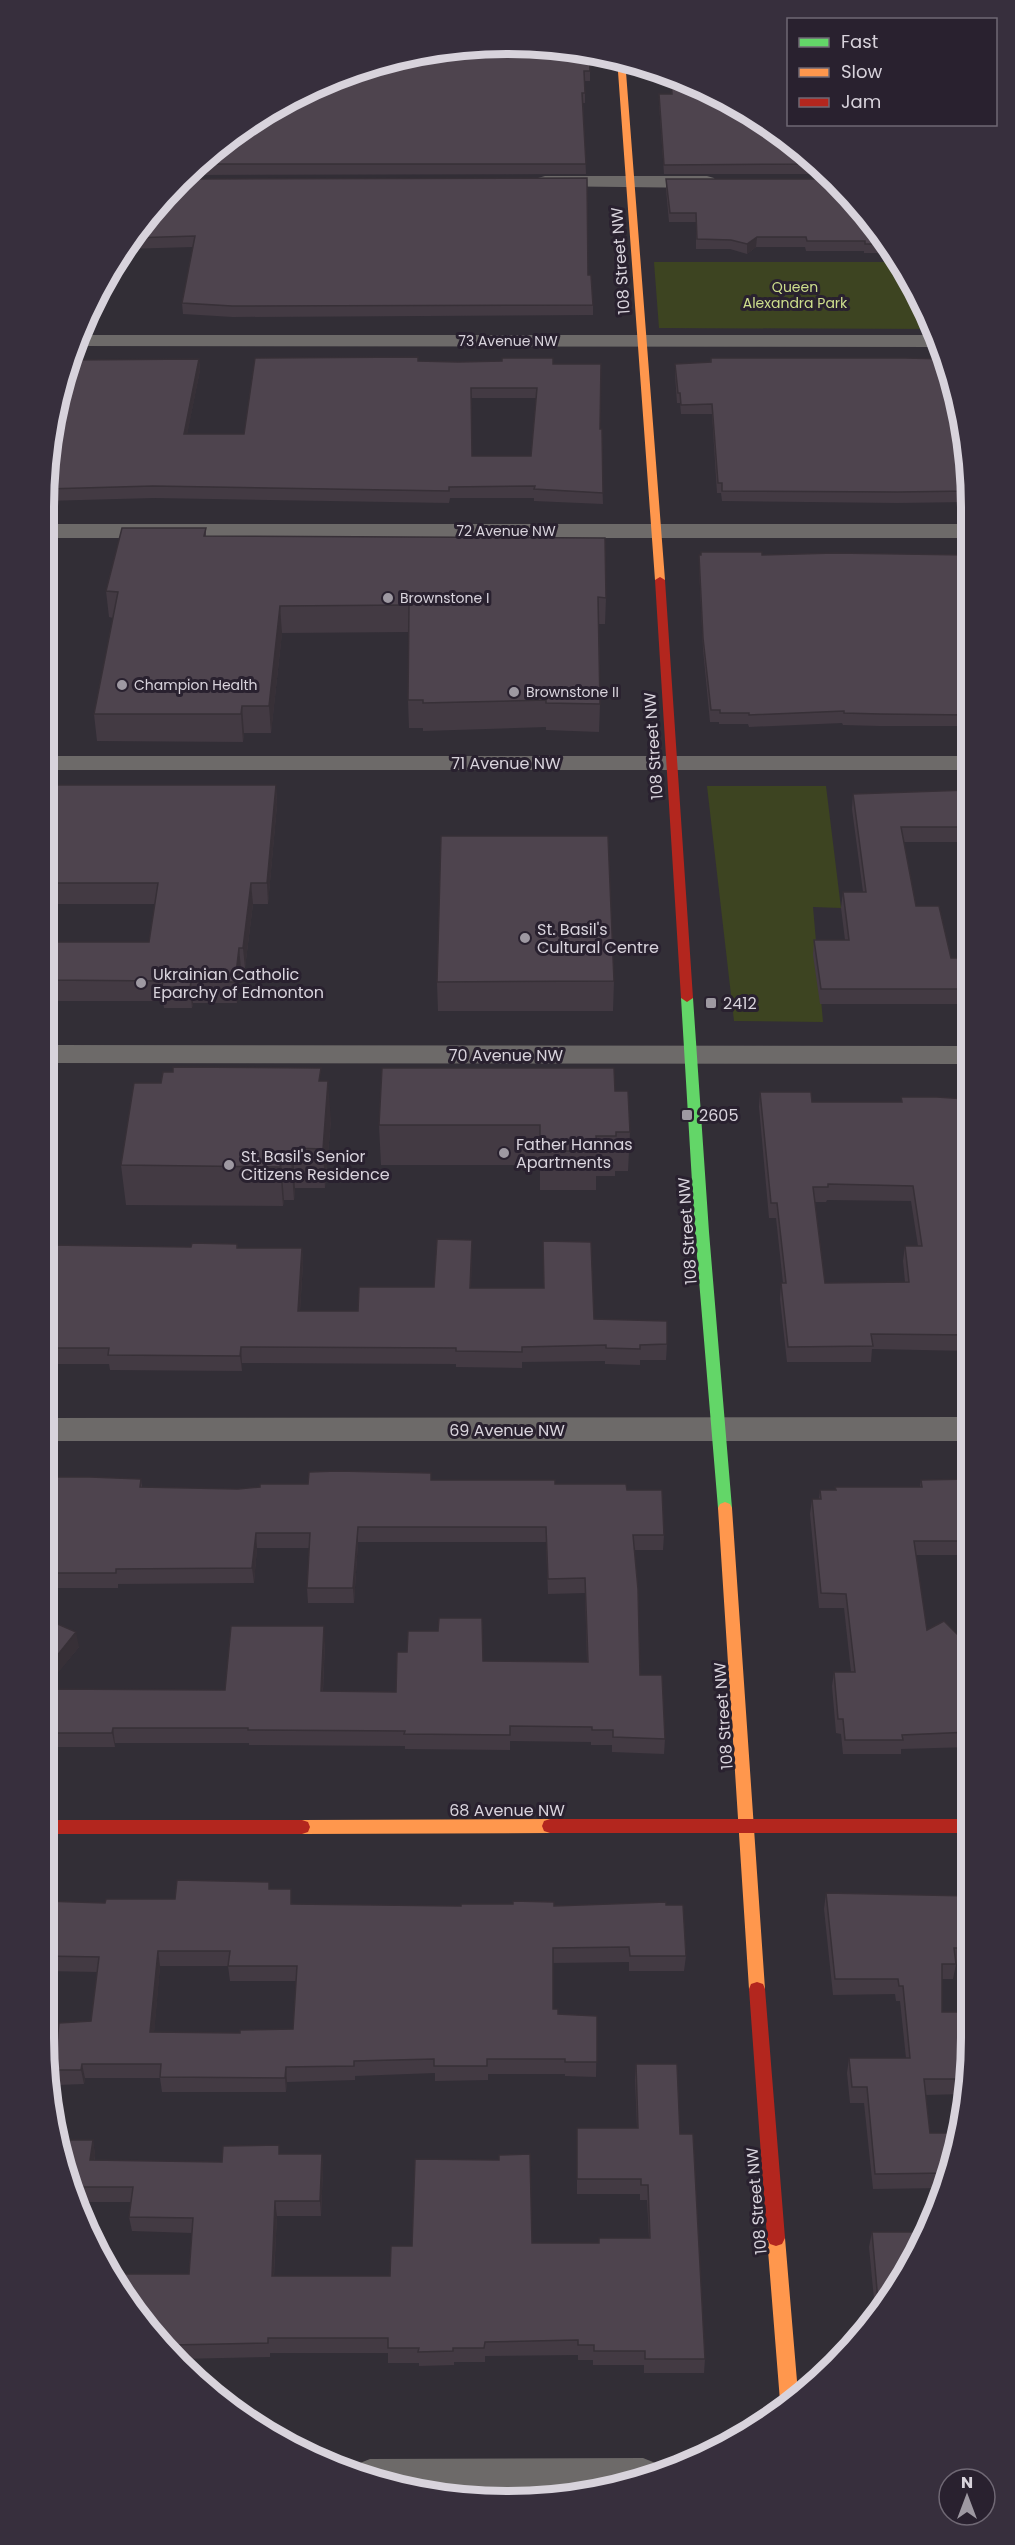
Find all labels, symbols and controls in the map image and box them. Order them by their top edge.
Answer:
legend [787,18,997,126]
text: Fast [841,29,878,54]
text: Slow [841,59,883,84]
text: Jam [841,89,881,114]
street label: 108 Street NW [605,206,636,315]
park label: Queen Alexandra Park [743,277,848,313]
street label: 73 Avenue NW [458,331,558,351]
street label: 72 Avenue NW [456,521,556,541]
place label: Brownstone I [400,588,489,608]
marker: Brownstone I [381,591,395,605]
place label: Champion Health [134,675,258,695]
marker: Champion Health [115,678,129,692]
place label: Brownstone II [526,682,619,702]
marker: Brownstone II [507,685,521,699]
street label: 108 Street NW [638,691,669,800]
street label: 71 Avenue NW [451,752,561,775]
place label: St. Basil's Cultural Centre [537,918,659,959]
marker: St. Basil's Cultural Centre [518,931,532,945]
place label: Ukrainian Catholic Eparchy of Edmonton [153,963,324,1004]
marker: Ukrainian Catholic Eparchy of Edmonton [134,976,148,990]
place label: 2412 [723,992,757,1015]
marker: 2412 [704,996,718,1010]
street label: 70 Avenue NW [449,1044,564,1067]
place label: 2605 [699,1104,738,1127]
marker: 2605 [680,1108,694,1122]
place label: Father Hannas Apartments [516,1133,633,1174]
place label: St. Basil's Senior Citizens Residence [241,1145,390,1186]
marker: Father Hannas Apartments [497,1146,511,1160]
marker: St. Basil's Senior Citizens Residence [222,1158,236,1172]
street label: 108 Street NW [672,1176,703,1285]
street label: 69 Avenue NW [449,1419,565,1442]
street label: 108 Street NW [708,1661,739,1770]
street label: 68 Avenue NW [449,1799,565,1822]
street label: 108 Street NW [740,2146,773,2256]
north arrow [937,2467,997,2527]
text: N [961,2471,973,2494]

